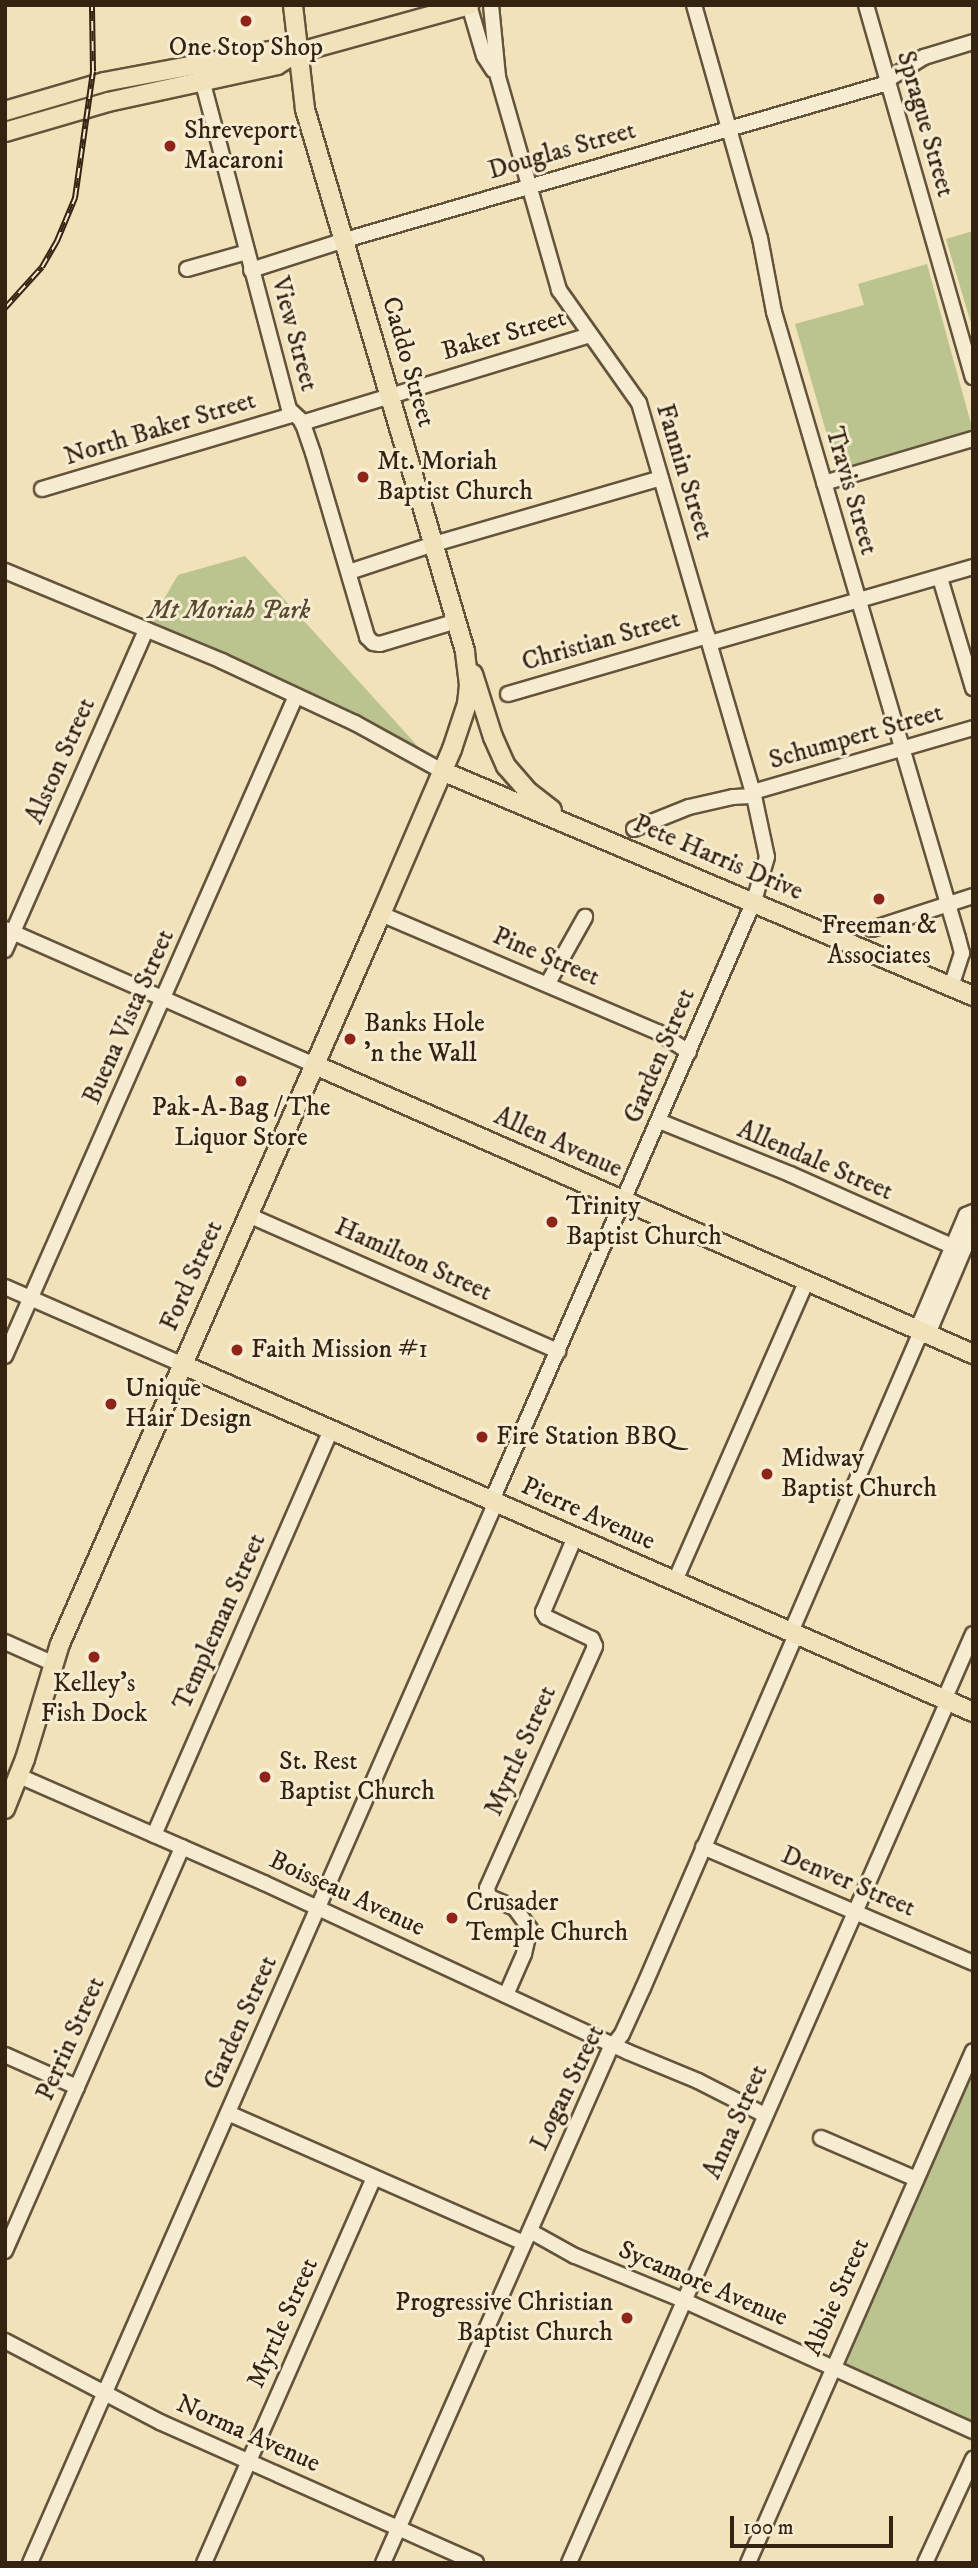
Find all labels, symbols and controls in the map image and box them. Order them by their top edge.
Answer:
marker: One Stop Shop [238,13,254,29]
place label: One Stop Shop [169,32,323,64]
street label: Sprague Street [889,47,961,201]
place label: Shreveport Macaroni [184,115,297,176]
street label: Douglas Street [485,115,639,187]
marker: Shreveport Macaroni [162,138,178,154]
street label: View Street [264,273,324,395]
street label: Caddo Street [375,293,441,431]
street label: Baker Street [438,302,570,368]
street label: North Baker Street [61,385,259,473]
street label: Fannin Street [649,400,719,544]
street label: Travis Street [818,423,884,559]
place label: Mt. Moriah Baptist Church [377,446,533,508]
marker: Mt. Moriah Baptist Church [355,469,371,485]
park label: Mt Moriah Park [148,595,310,627]
street label: Christian Street [518,604,684,678]
street label: Alston Street [19,693,103,829]
street label: Schumpert Street [766,697,946,777]
street label: Pete Harris Drive [628,808,808,908]
marker: Freeman & Associates [871,891,887,907]
place label: Freeman & Associates [821,910,937,972]
street label: Pine Street [488,921,604,993]
street label: Buena Vista Street [77,925,181,1109]
street label: Garden Street [618,984,702,1128]
place label: Banks Hole 'n the Wall [364,1008,485,1070]
marker: Banks Hole 'n the Wall [342,1031,358,1047]
marker: Pak-A-Bag / The Liquor Store [233,1073,249,1089]
place label: Pak-A-Bag / The Liquor Store [151,1092,331,1154]
street label: Allen Avenue [489,1101,627,1185]
street label: Allendale Street [733,1114,897,1208]
place label: Trinity Baptist Church [566,1191,722,1252]
street label: Hamilton Street [330,1211,496,1309]
marker: Trinity Baptist Church [544,1214,560,1230]
street label: Ford Street [154,1216,230,1336]
place label: Faith Mission #1 [251,1334,428,1366]
marker: Faith Mission #1 [229,1342,245,1358]
place label: Unique Hair Design [125,1373,252,1434]
marker: Unique Hair Design [103,1396,119,1412]
place label: Fire Station BBQ [496,1421,677,1453]
marker: Fire Station BBQ [474,1429,490,1445]
place label: Midway Baptist Church [781,1443,937,1504]
marker: Midway Baptist Church [759,1466,775,1482]
street label: Pierre Avenue [516,1471,660,1557]
street label: Templeman Street [167,1529,273,1715]
marker: Kelley's Fish Dock [86,1649,102,1665]
place label: Kelley's Fish Dock [41,1668,147,1730]
street label: Myrtle Street [478,1681,564,1821]
place label: St. Rest Baptist Church [279,1746,435,1808]
marker: St. Rest Baptist Church [257,1769,273,1785]
street label: Denver Street [776,1840,920,1924]
street label: Boisseau Avenue [264,1844,430,1944]
place label: Crusader Temple Church [466,1887,628,1948]
marker: Crusader Temple Church [444,1910,460,1926]
street label: Garden Street [198,1951,284,2095]
street label: Perrin Street [30,1972,112,2106]
street label: Logan Street [524,2020,612,2156]
street label: Anna Street [697,2060,775,2184]
street label: Abbie Street [797,2233,877,2361]
street label: Sycamore Avenue [614,2234,792,2334]
street label: Myrtle Street [240,2253,326,2393]
place label: Progressive Christian Baptist Church [395,2287,613,2348]
marker: Progressive Christian Baptist Church [619,2310,635,2326]
street label: Norma Avenue [171,2388,325,2480]
scale bar [733,2502,896,2546]
text: 100 m [743,2515,794,2541]

